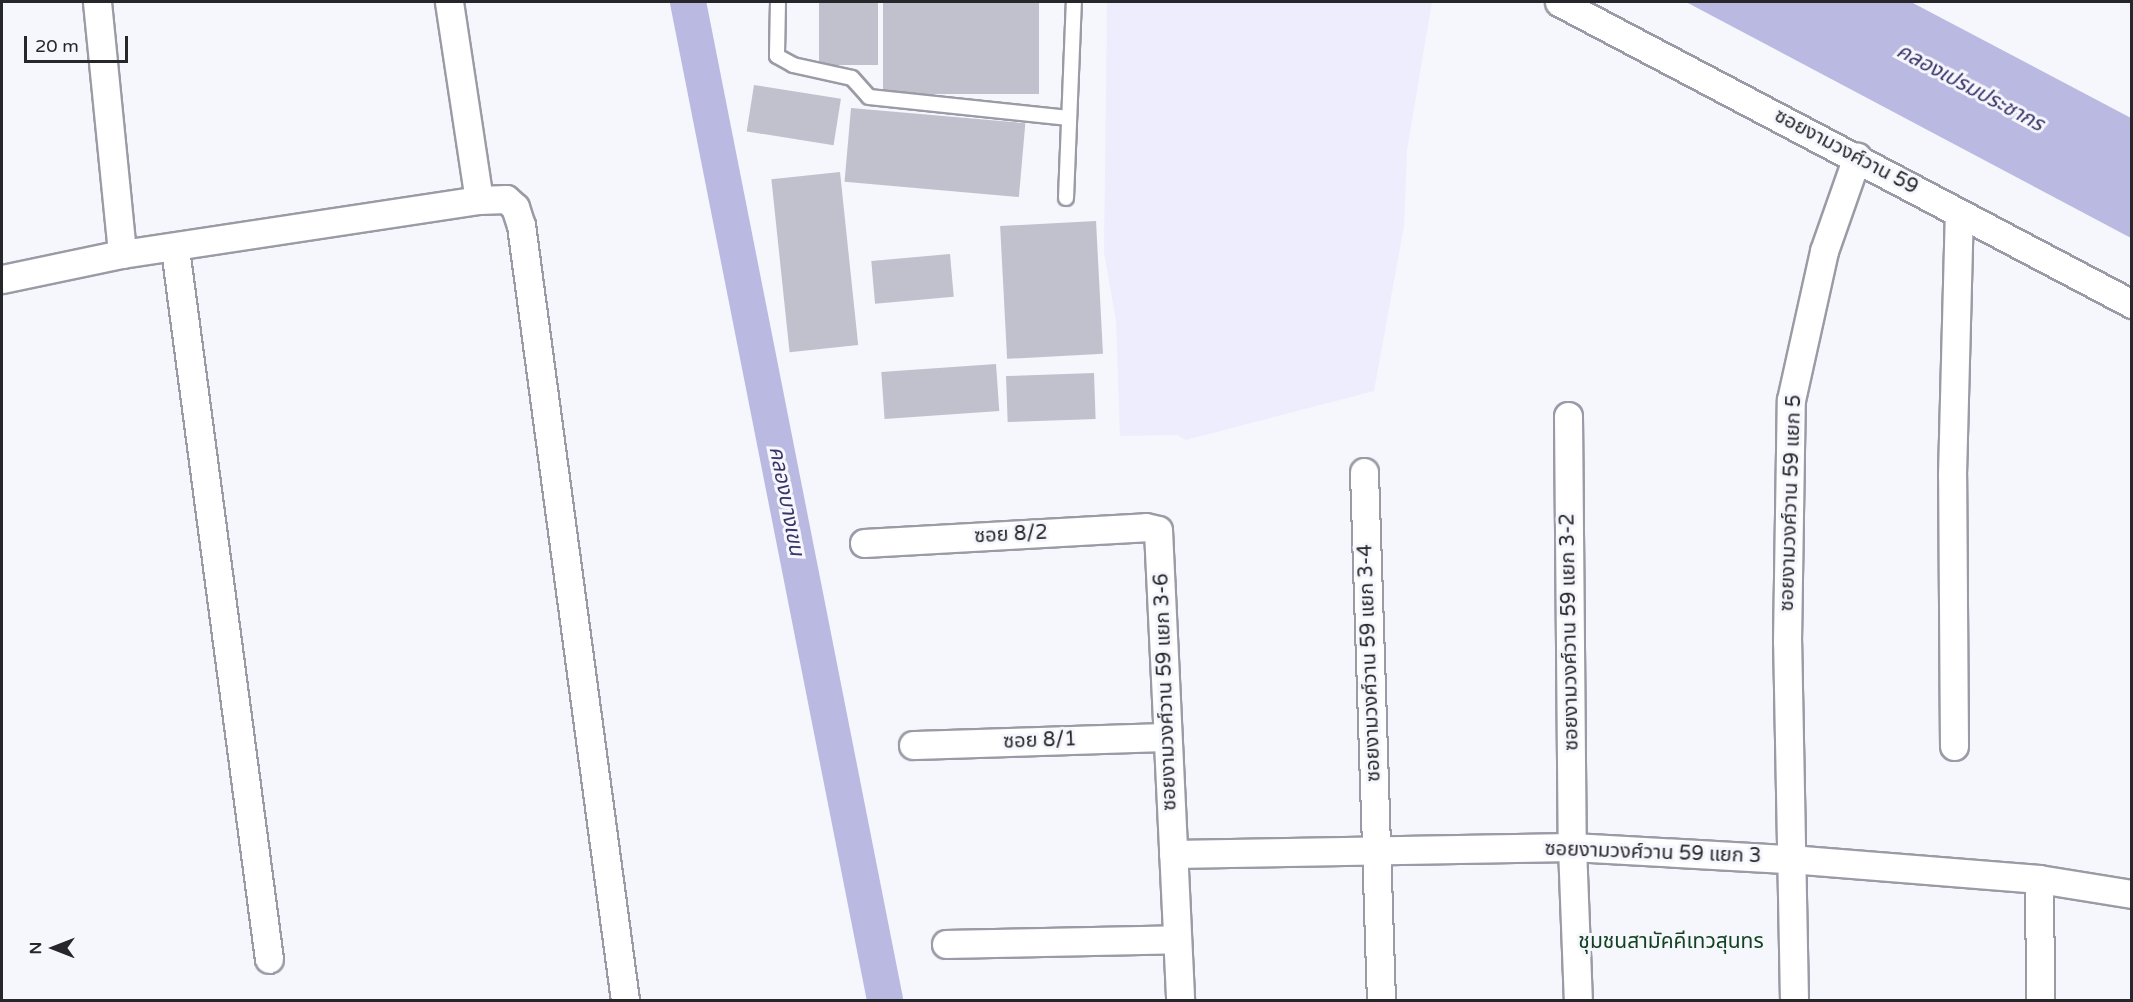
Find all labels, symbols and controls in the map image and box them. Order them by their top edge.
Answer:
scale bar [27,24,130,62]
text: 20 m [35,35,79,57]
water label: คลองเปรมประชากร [1892,39,2048,137]
street label: ซอยงามวงศ์วาน 59 [1770,104,1922,200]
street label: ซอยงามวงศ์วาน 59 แยก 5 [1775,394,1807,612]
water label: คลองบางเขน [763,444,809,558]
street label: ซอยงามวงศ์วาน 59 แยก 3-2 [1556,513,1584,751]
street label: ซอย 8/2 [974,521,1048,549]
street label: ซอยงามวงศ์วาน 59 แยก 3-4 [1354,544,1386,782]
street label: ซอยงามวงศ์วาน 59 แยก 3-6 [1150,573,1182,811]
street label: ซอย 8/1 [1003,728,1077,754]
street label: ซอยงามวงศ์วาน 59 แยก 3 [1544,837,1762,869]
north arrow [24,918,84,978]
district label: ชุมชนสามัคคีเทวสุนทร [1578,929,1764,955]
text: N [26,942,46,954]

